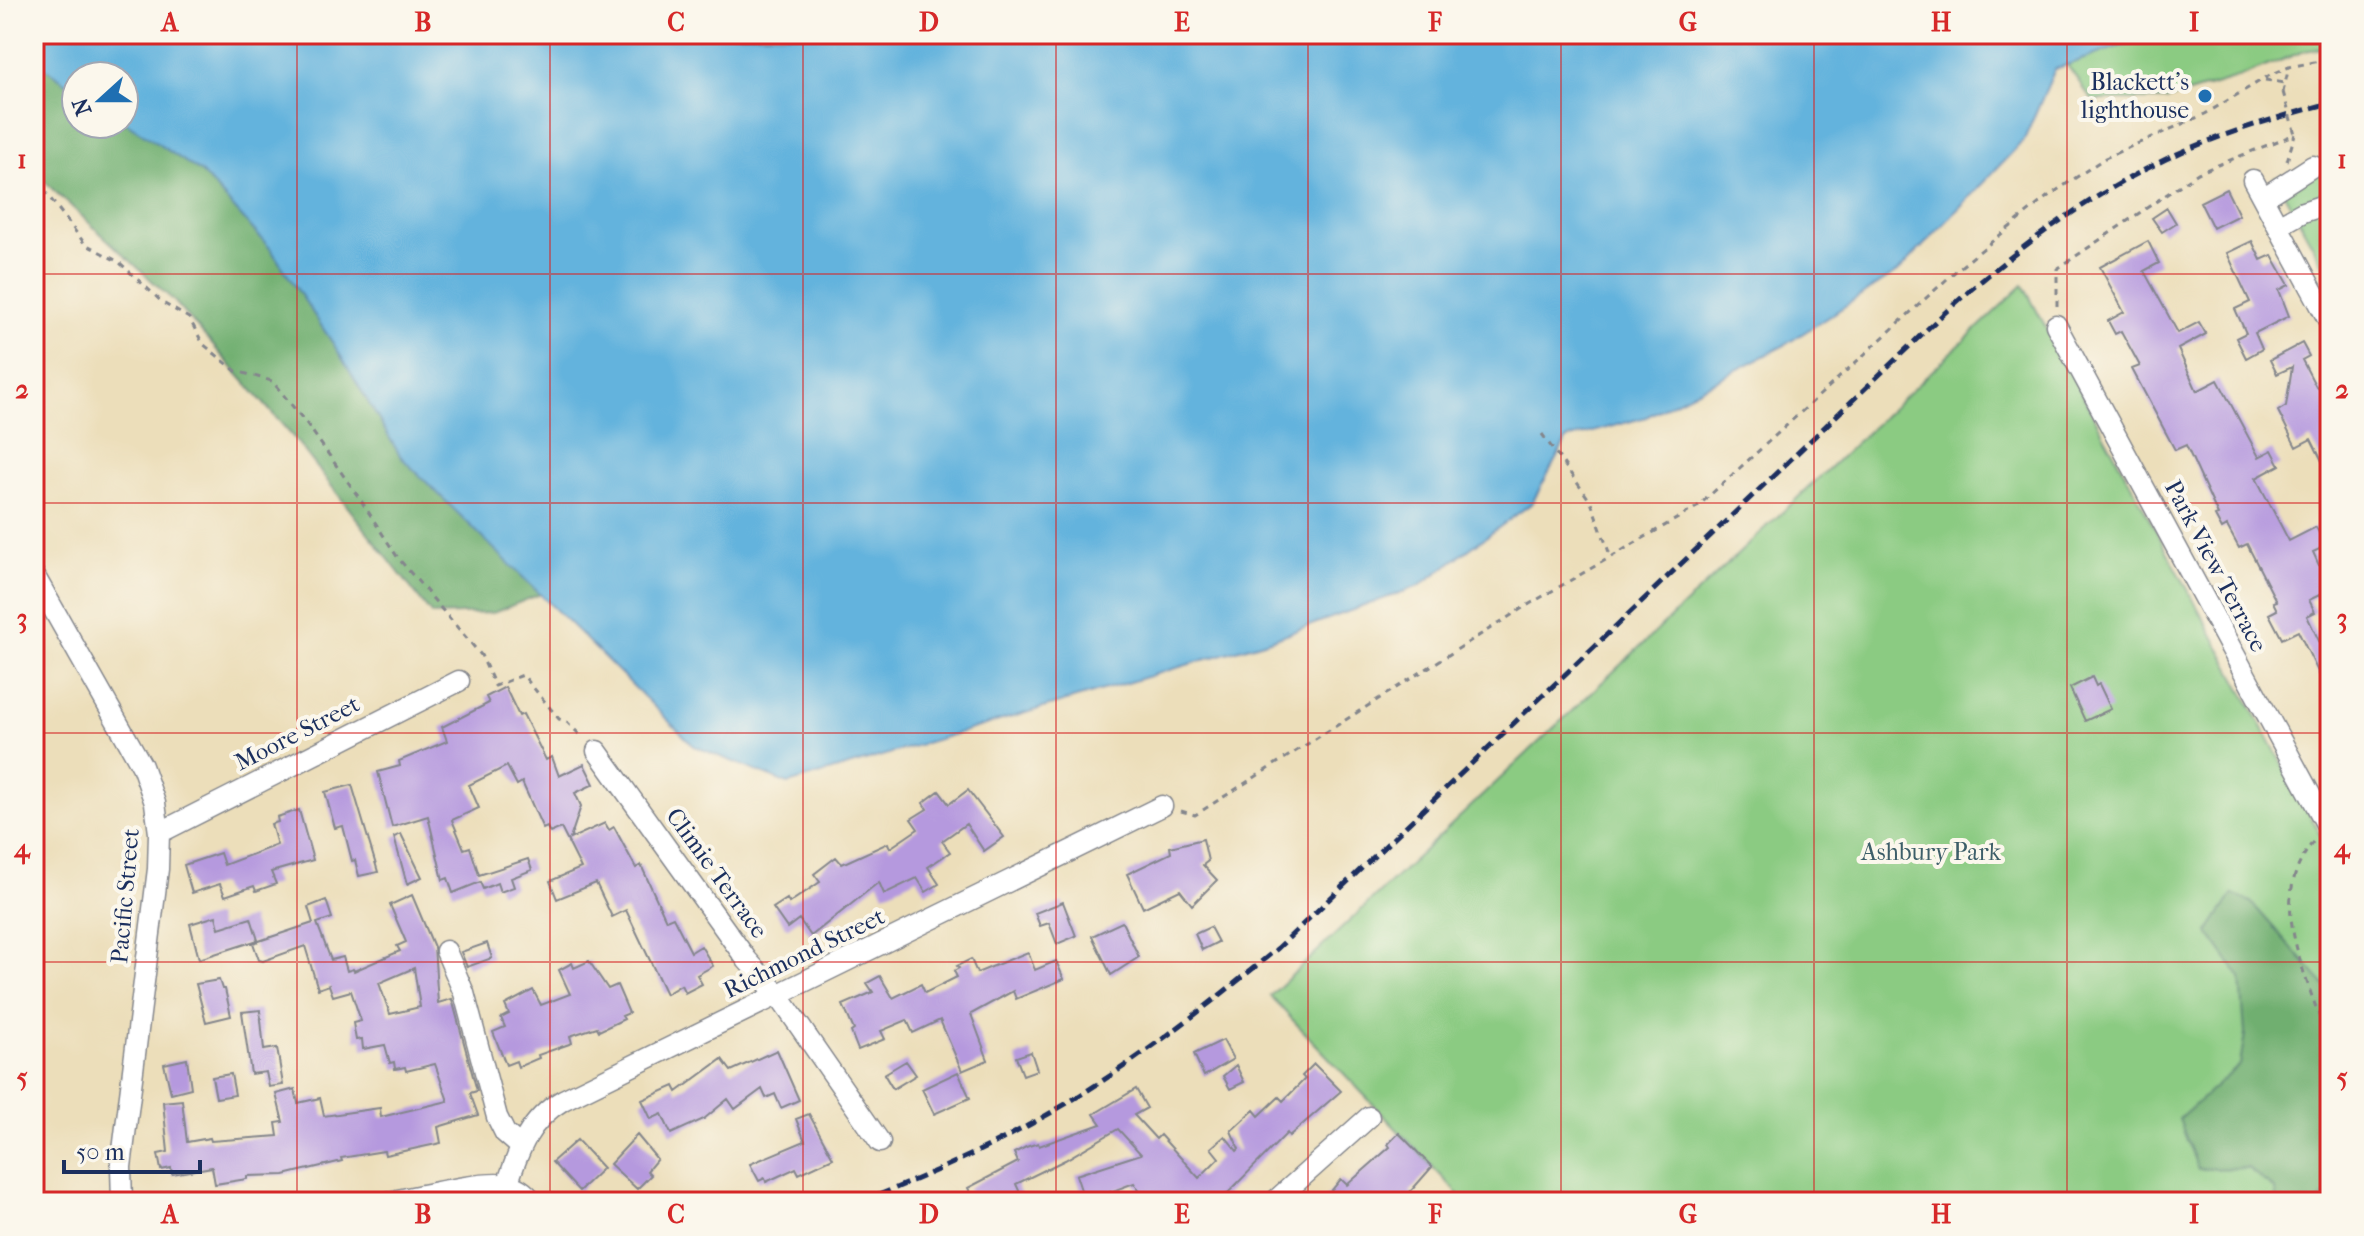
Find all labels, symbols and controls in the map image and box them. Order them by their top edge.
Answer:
text: A [160,7,180,38]
text: B [415,7,432,38]
text: C [667,7,685,38]
text: D [919,7,939,38]
text: E [1174,7,1190,38]
text: F [1427,7,1442,38]
text: G [1679,7,1697,38]
text: H [1931,7,1952,38]
text: I [2189,7,2199,38]
north arrow [60,60,140,140]
place label: Blackett's lighthouse [2080,68,2189,124]
marker: Blackett's lighthouse [2196,87,2214,105]
text: N [67,94,97,119]
text: 1 [17,144,27,175]
text: 1 [2337,144,2347,175]
text: 2 [15,374,29,405]
text: 2 [2335,374,2349,405]
street label: Park View Terrace [2159,476,2273,657]
text: 3 [17,603,27,634]
text: 3 [2337,603,2347,634]
street label: Moore Street [230,689,364,776]
street label: Climie Terrace [660,803,774,944]
street label: Pacific Street [105,827,145,965]
text: 4 [13,833,31,865]
text: 4 [2333,833,2351,865]
park label: Ashbury Park [1860,838,2001,866]
street label: Richmond Street [719,902,889,1004]
text: 5 [16,1062,28,1093]
text: 5 [2336,1062,2348,1093]
scale bar [64,1124,200,1174]
text: 50 m [76,1138,125,1166]
text: A [160,1199,180,1230]
text: B [415,1199,432,1230]
text: C [667,1199,685,1230]
text: D [919,1199,939,1230]
text: E [1174,1199,1190,1230]
text: F [1427,1199,1442,1230]
text: G [1679,1199,1697,1230]
text: H [1931,1199,1952,1230]
text: I [2189,1199,2199,1230]

